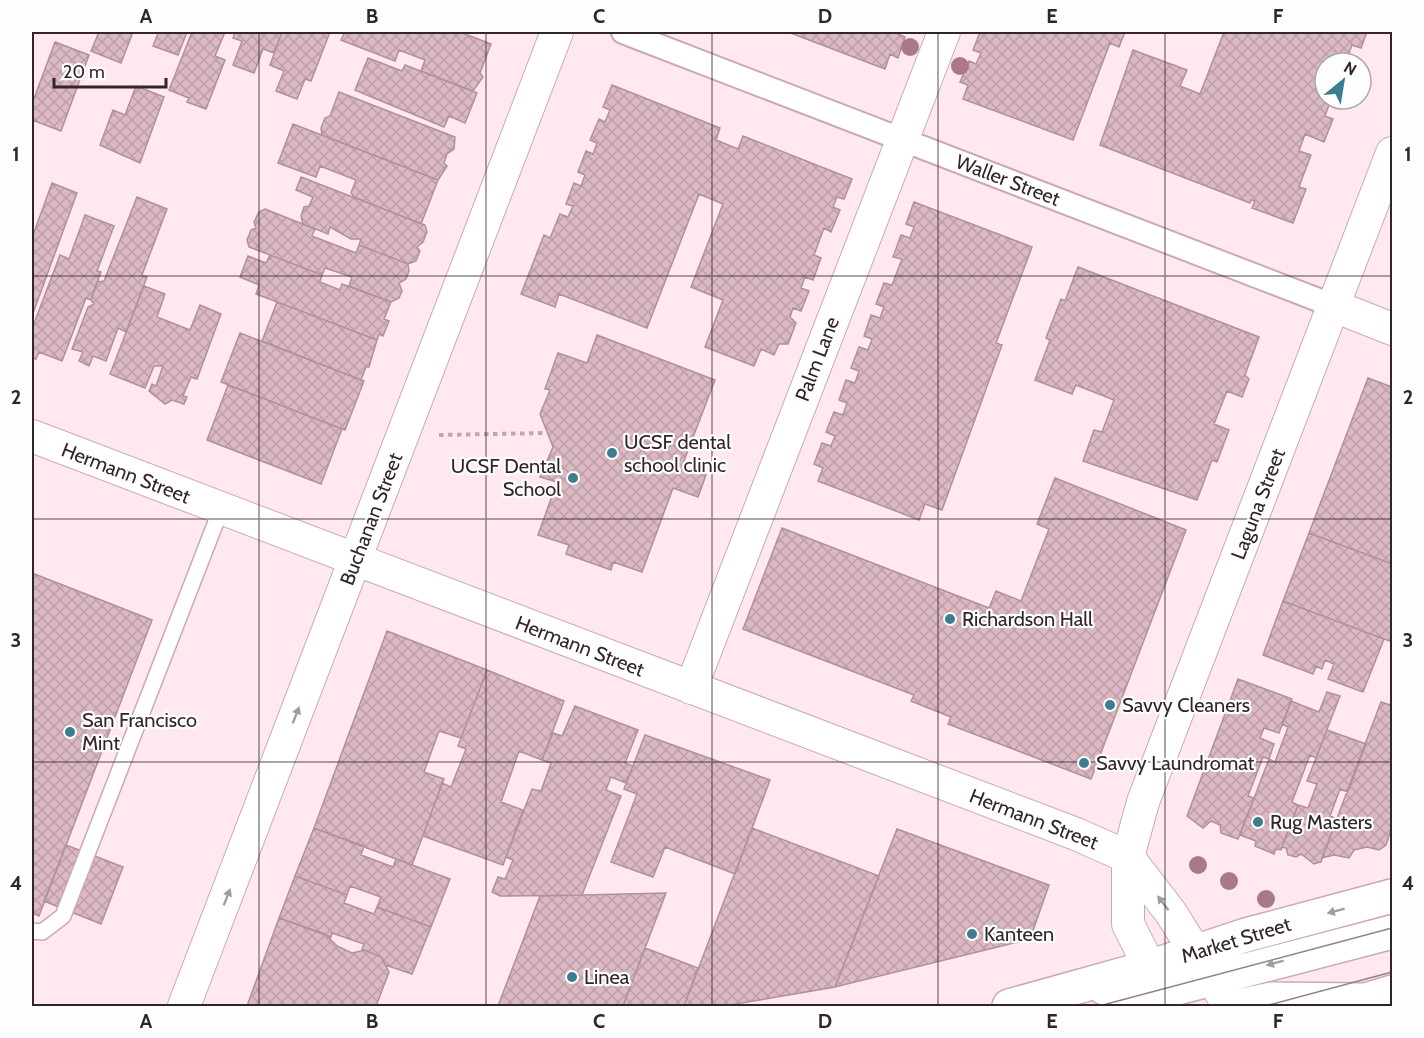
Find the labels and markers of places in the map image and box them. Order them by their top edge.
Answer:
place label: UCSF dental school clinic [624,430,731,477]
marker: UCSF dental school clinic [605,446,619,460]
place label: UCSF Dental School [451,454,561,501]
marker: UCSF Dental School [566,471,580,485]
place label: Richardson Hall [962,607,1093,631]
marker: Richardson Hall [943,612,957,626]
place label: Savvy Cleaners [1122,693,1250,717]
marker: Savvy Cleaners [1103,698,1117,712]
place label: San Francisco Mint [82,708,197,755]
marker: San Francisco Mint [63,725,77,739]
place label: Savvy Laundromat [1096,751,1255,775]
marker: Savvy Laundromat [1077,756,1091,770]
place label: Rug Masters [1270,810,1372,834]
marker: Rug Masters [1251,815,1265,829]
place label: Kanteen [984,922,1054,946]
marker: Kanteen [965,927,979,941]
place label: Linea [584,965,630,989]
marker: Linea [565,970,579,984]

